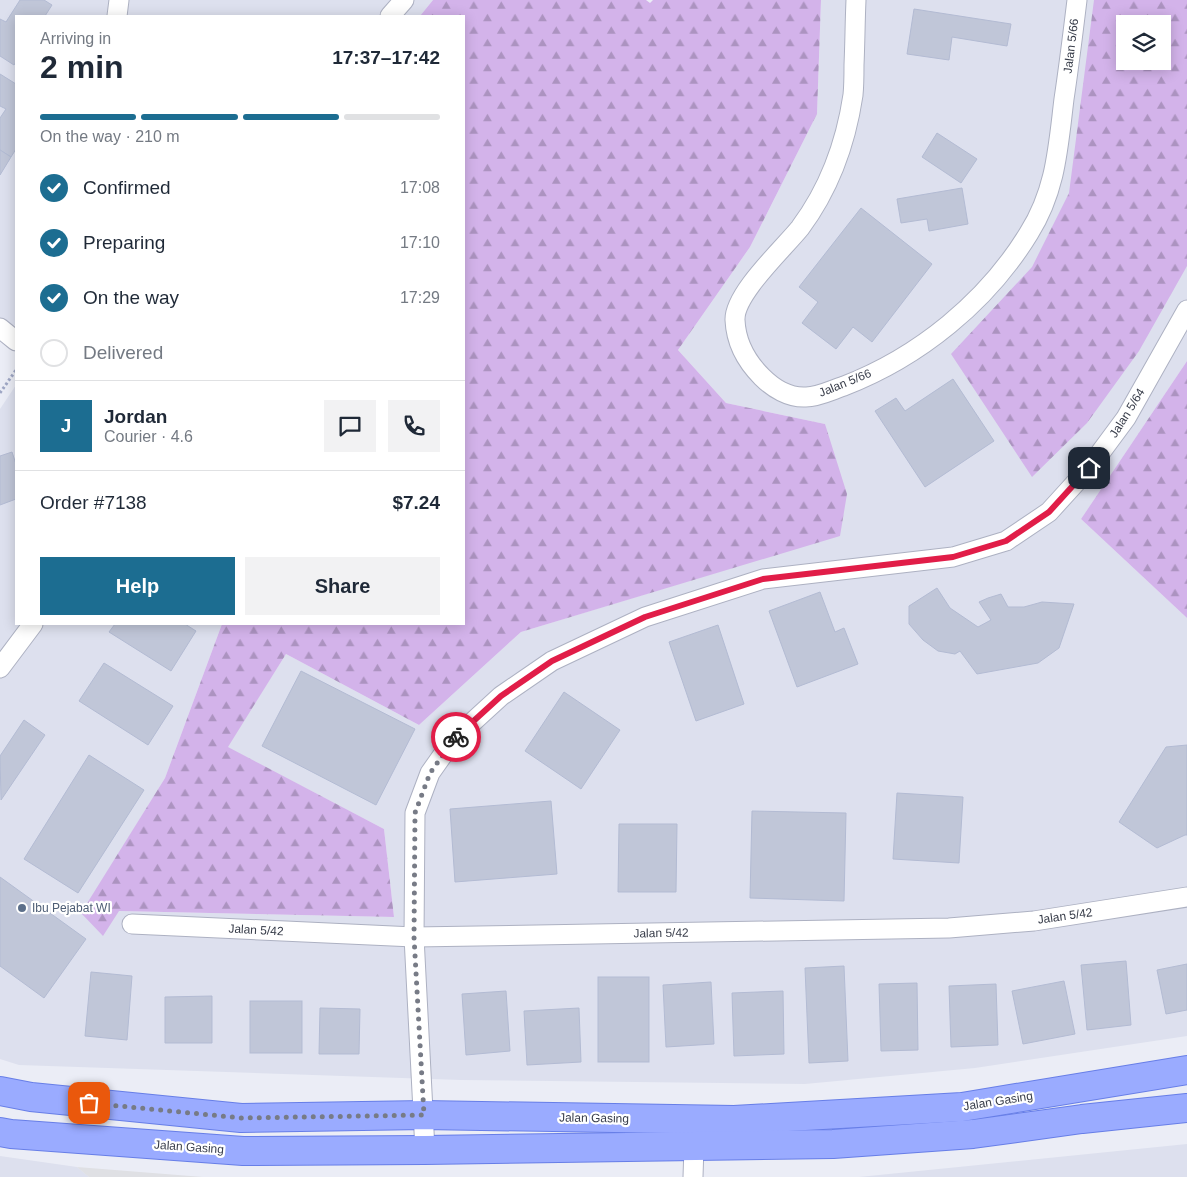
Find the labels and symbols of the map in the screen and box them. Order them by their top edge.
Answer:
street label: Jalan 5/66 [1061,17,1081,74]
street label: Jalan 5/66 [817,366,874,400]
street label: Jalan 5/64 [1106,386,1148,440]
pin [1068,447,1110,489]
courier [431,712,481,762]
place label: Ibu Pejabat WI [32,901,111,915]
marker: Ibu Pejabat WI [16,902,28,914]
street label: Jalan 5/42 [1037,905,1094,927]
street label: Jalan 5/42 [228,922,284,938]
street label: Jalan 5/42 [633,926,689,940]
pin [68,1082,110,1124]
street label: Jalan Gasing [962,1089,1034,1113]
street label: Jalan Gasing [559,1110,629,1126]
street label: Jalan Gasing [154,1138,224,1156]

